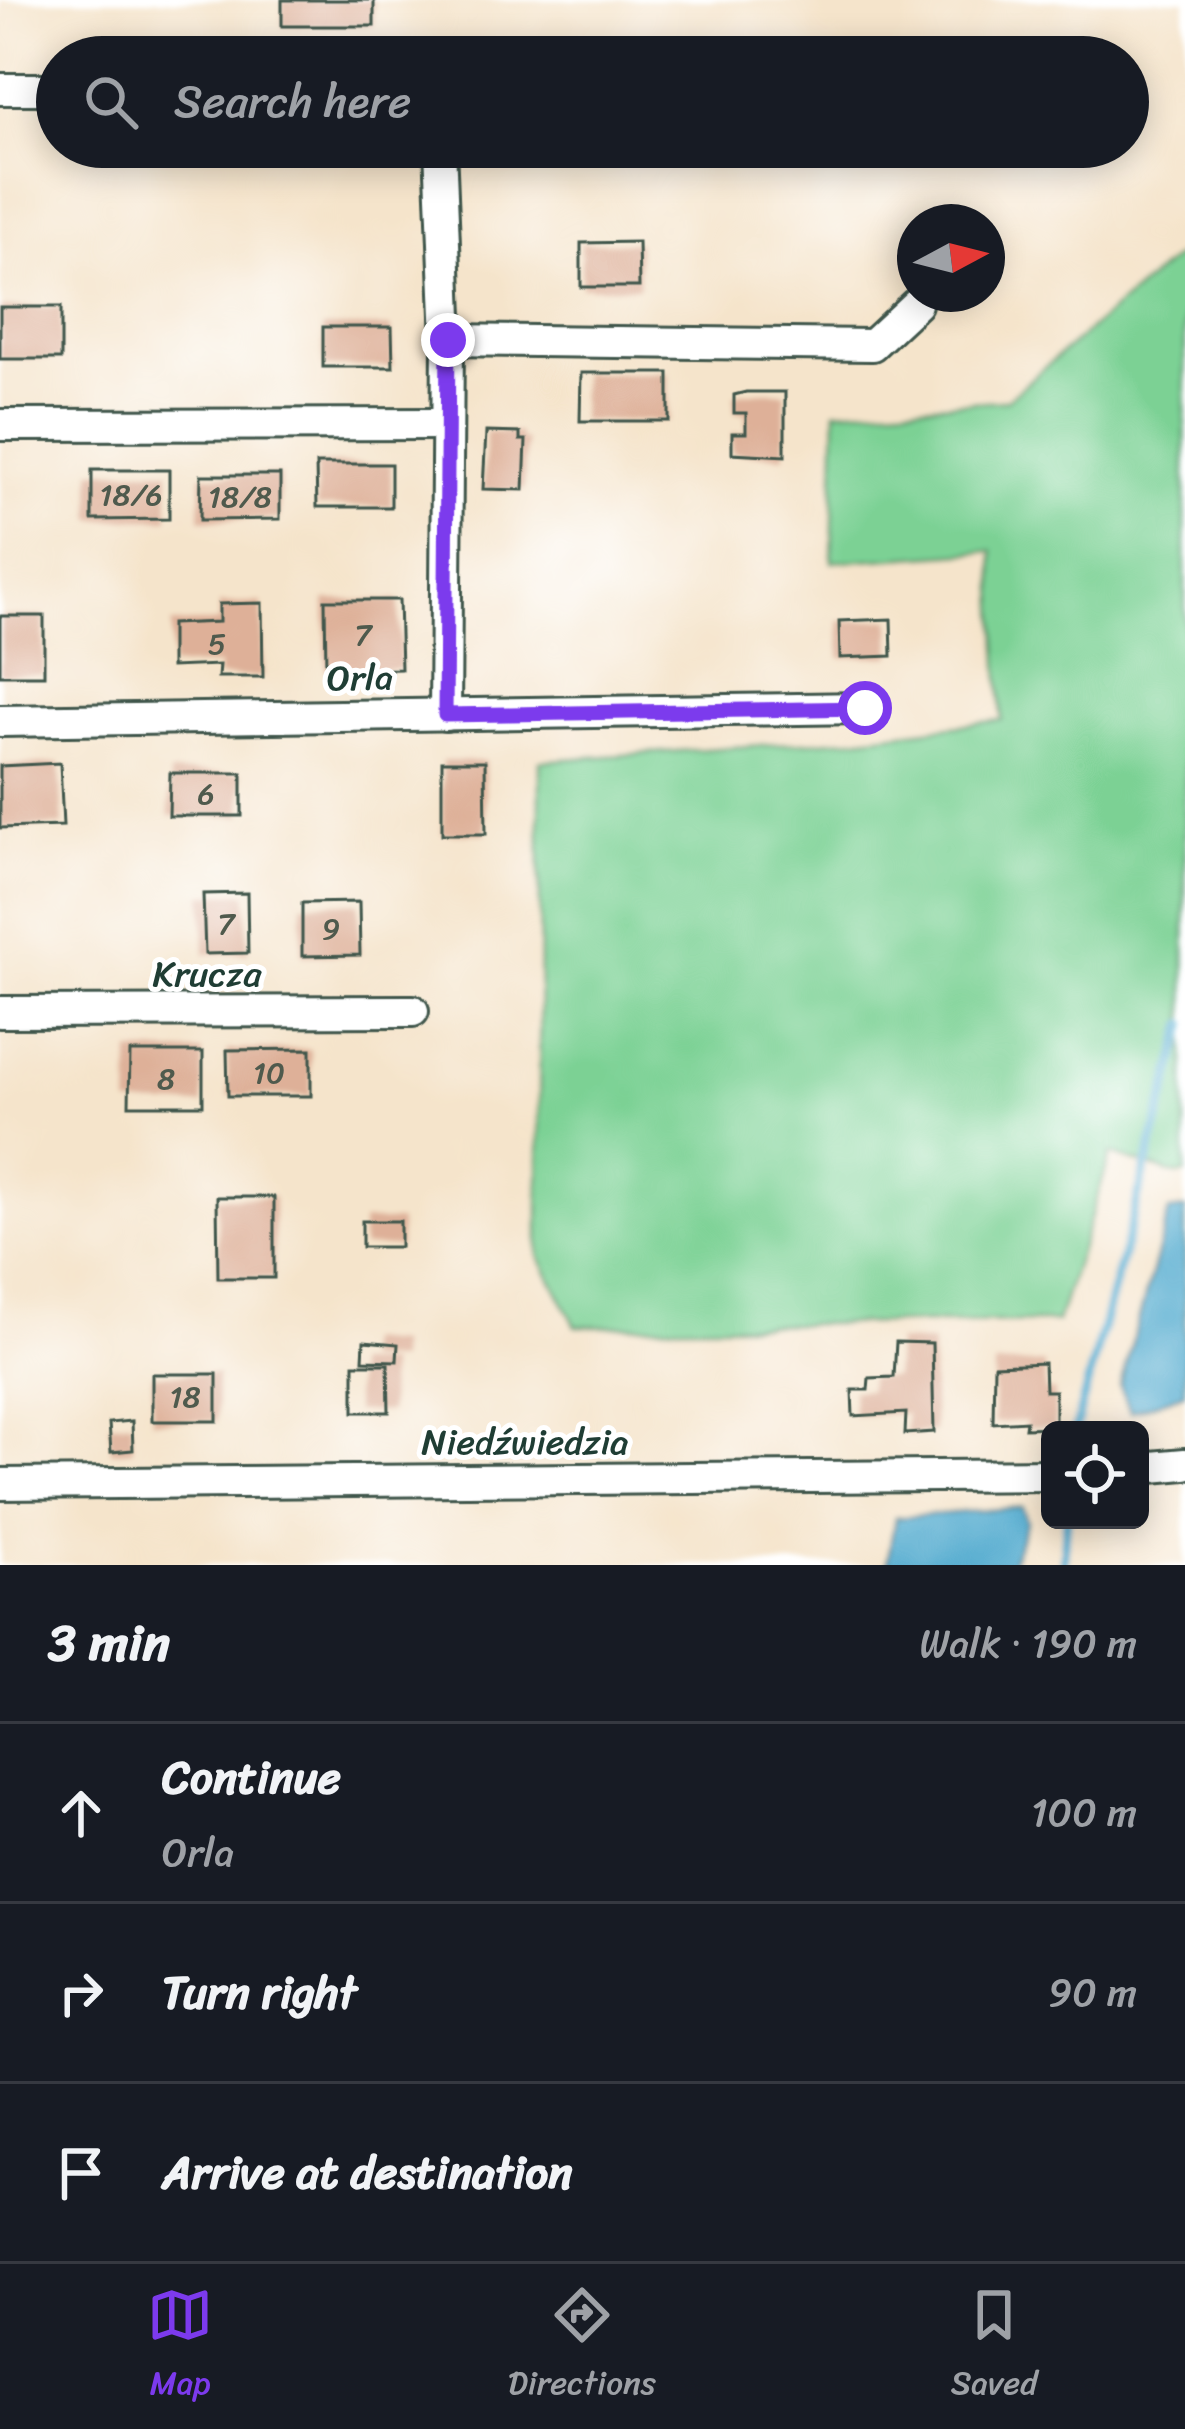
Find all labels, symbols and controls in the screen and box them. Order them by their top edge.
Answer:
search box [36,36,1149,168]
text: Search here [174,62,411,142]
icon: search [78,69,144,135]
north arrow [897,204,1005,312]
route end [421,313,475,367]
house number: 18/6 [100,468,162,522]
house number: 18/8 [208,470,272,524]
house number: 7 [354,608,373,662]
house number: 5 [208,617,226,671]
street label: Orla [326,645,394,711]
route start [838,681,892,735]
house number: 6 [197,767,215,821]
house number: 7 [217,897,236,951]
house number: 9 [322,902,340,956]
street label: Krucza [152,942,262,1006]
house number: 10 [253,1046,285,1100]
house number: 8 [157,1052,175,1106]
house number: 18 [170,1370,200,1424]
street label: Niedźwiedzia [422,1410,628,1474]
map controls [1041,1421,1149,1529]
button: locate [1041,1421,1149,1529]
text: 3 min [48,1598,170,1688]
text: Walk · 190 m [919,1609,1137,1678]
text: Continue [162,1738,341,1818]
text: 100 m [1031,1778,1137,1847]
icon: ahead [48,1780,114,1846]
text: Orla [162,1818,234,1887]
text: Turn right [162,1953,357,2033]
text: 90 m [1048,1958,1137,2027]
icon: right [48,1960,114,2026]
text: Arrive at destination [162,2133,572,2213]
icon: arrive [48,2140,114,2206]
tab: Map [147,2282,213,2412]
tab: Directions [508,2282,656,2412]
tab: Saved [951,2282,1038,2412]

